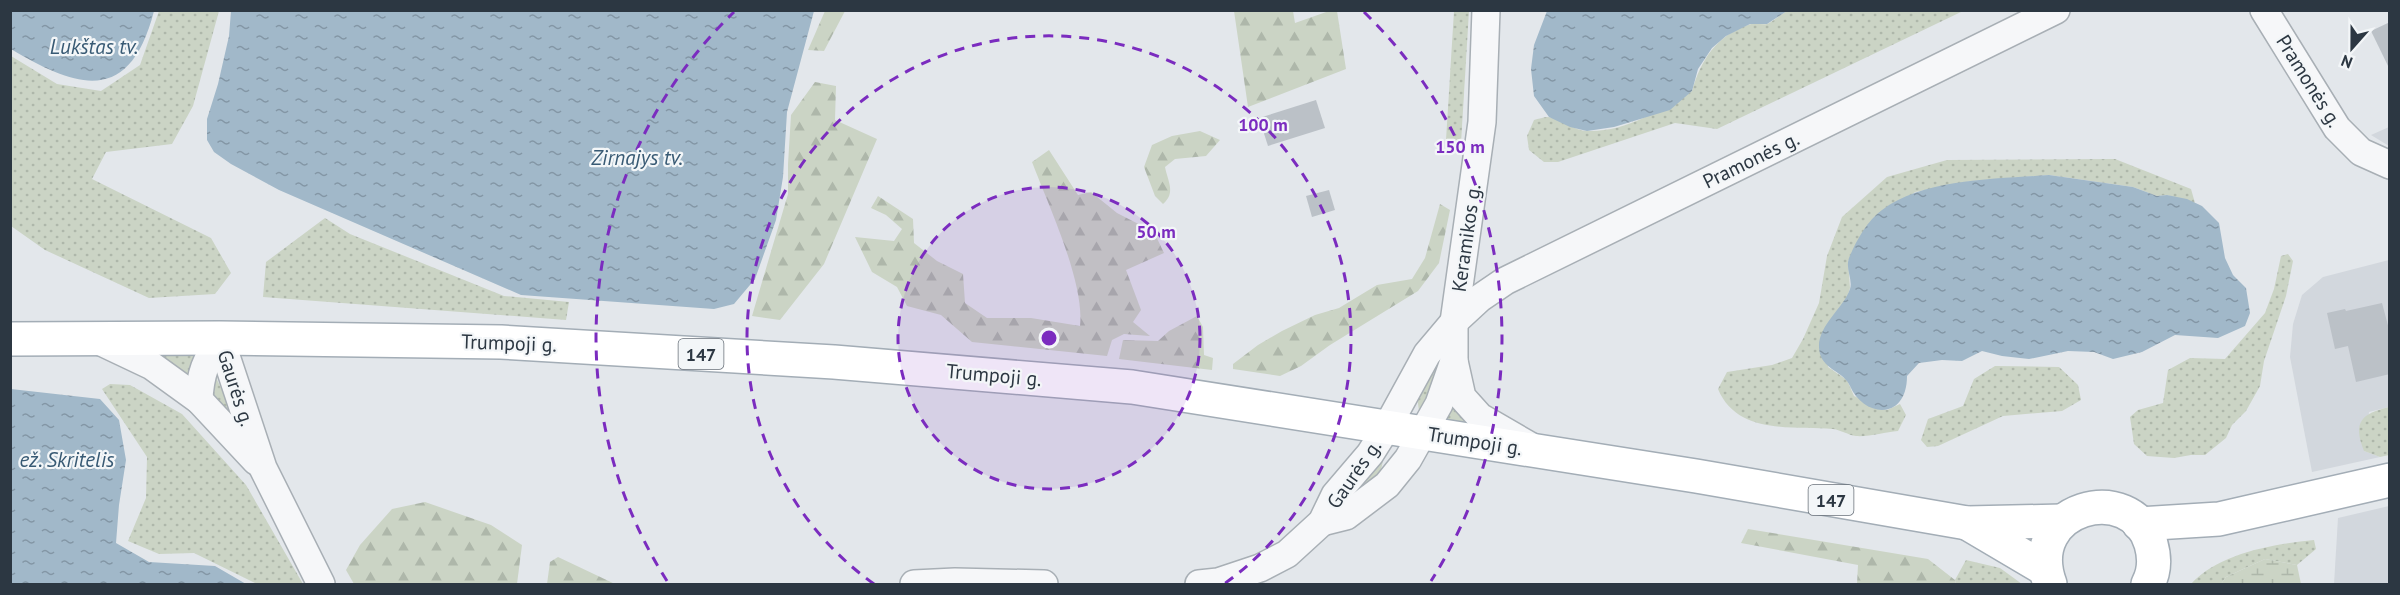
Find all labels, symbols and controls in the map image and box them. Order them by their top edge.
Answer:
north arrow [2322,18,2382,78]
street label: Pramonės g. [2270,30,2348,132]
water label: Lukštas tv. [50,33,138,60]
text: N [2338,51,2355,73]
text: 100 m [1238,113,1288,136]
street label: Pramonės g. [1699,126,1803,194]
text: 150 m [1435,135,1485,158]
water label: Zirnajys tv. [590,144,683,171]
street label: Keramikos g. [1446,182,1486,294]
text: 50 m [1136,220,1176,243]
street label: Trumpoji g. [461,328,557,358]
centre of rings [1039,328,1059,348]
road number: 147 [678,339,724,369]
street label: Gaurės g. [211,347,261,429]
street label: Trumpoji g. [945,358,1043,392]
street label: Trumpoji g. [1426,421,1524,461]
street label: Gaurės g. [1321,434,1387,514]
water label: ež. Skritelis [20,446,115,473]
road number: 147 [1808,485,1854,515]

